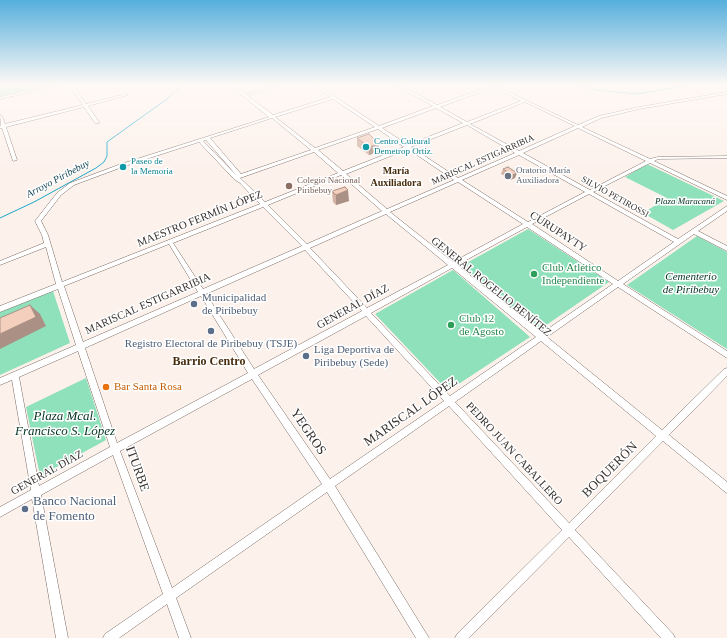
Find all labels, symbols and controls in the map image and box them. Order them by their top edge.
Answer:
street label: MARISCAL ESTIGARRIBIA [430,132,536,188]
place label: Centro Cultural Demetrop Ortiz. [374,137,433,158]
marker: Centro Cultural Demetrop Ortiz. [361,142,371,152]
water label: Arroyo Piribebuy [24,157,92,201]
place label: Paseo de la Memoria [131,157,173,178]
marker: Paseo de la Memoria [118,162,128,172]
district label: María Auxiliadora [370,165,422,188]
place label: Oratorio María Auxiliadora [516,166,570,187]
marker: Oratorio María Auxiliadora [503,171,513,181]
street label: SILVIO PETIROSSI [579,174,651,220]
place label: Colegio Nacional Piribebuy [297,176,360,197]
marker: Colegio Nacional Piribebuy [284,181,294,191]
street label: MAESTRO FERMÍN LÓPEZ [135,188,265,250]
park label: Plaza Maracaná [655,197,715,207]
street label: CURUPAYTY [527,209,589,255]
street label: GENERAL ROGELIO BENÍTEZ [428,234,554,340]
place label: Club Atlético Independiente [542,261,604,287]
marker: Club Atlético Independiente [529,269,539,279]
street label: MARISCAL ESTIGARRIBIA [83,270,213,338]
park label: Cementerio de Piribebuy [663,270,719,296]
street label: GENERAL DÍAZ [315,282,391,332]
place label: Municipalidad de Piribebuy [202,291,266,317]
marker: Municipalidad de Piribebuy [189,299,199,309]
place label: Club 12 de Agosto [459,312,504,338]
marker: Club 12 de Agosto [446,320,456,330]
marker: Registro Electoral de Piribebuy (TSJE) [206,326,216,336]
place label: Registro Electoral de Piribebuy (TSJE) [125,337,297,351]
place label: Liga Deportiva de Piribebuy (Sede) [314,343,394,369]
marker: Liga Deportiva de Piribebuy (Sede) [301,351,311,361]
district label: Barrio Centro [173,355,245,369]
street label: MARISCAL LÓPEZ [361,374,461,450]
place label: Bar Santa Rosa [114,380,182,394]
marker: Bar Santa Rosa [101,382,111,392]
street label: PEDRO JUAN CABALLERO [463,400,565,508]
street label: YEGROS [287,406,329,458]
park label: Plaza Mcal. Francisco S. López [15,409,115,440]
street label: BOQUERÓN [579,439,641,501]
street label: ITURBE [122,444,152,494]
street label: GENERAL DÍAZ [9,448,85,498]
place label: Banco Nacional de Fomento [33,494,116,525]
marker: Banco Nacional de Fomento [20,504,30,514]

